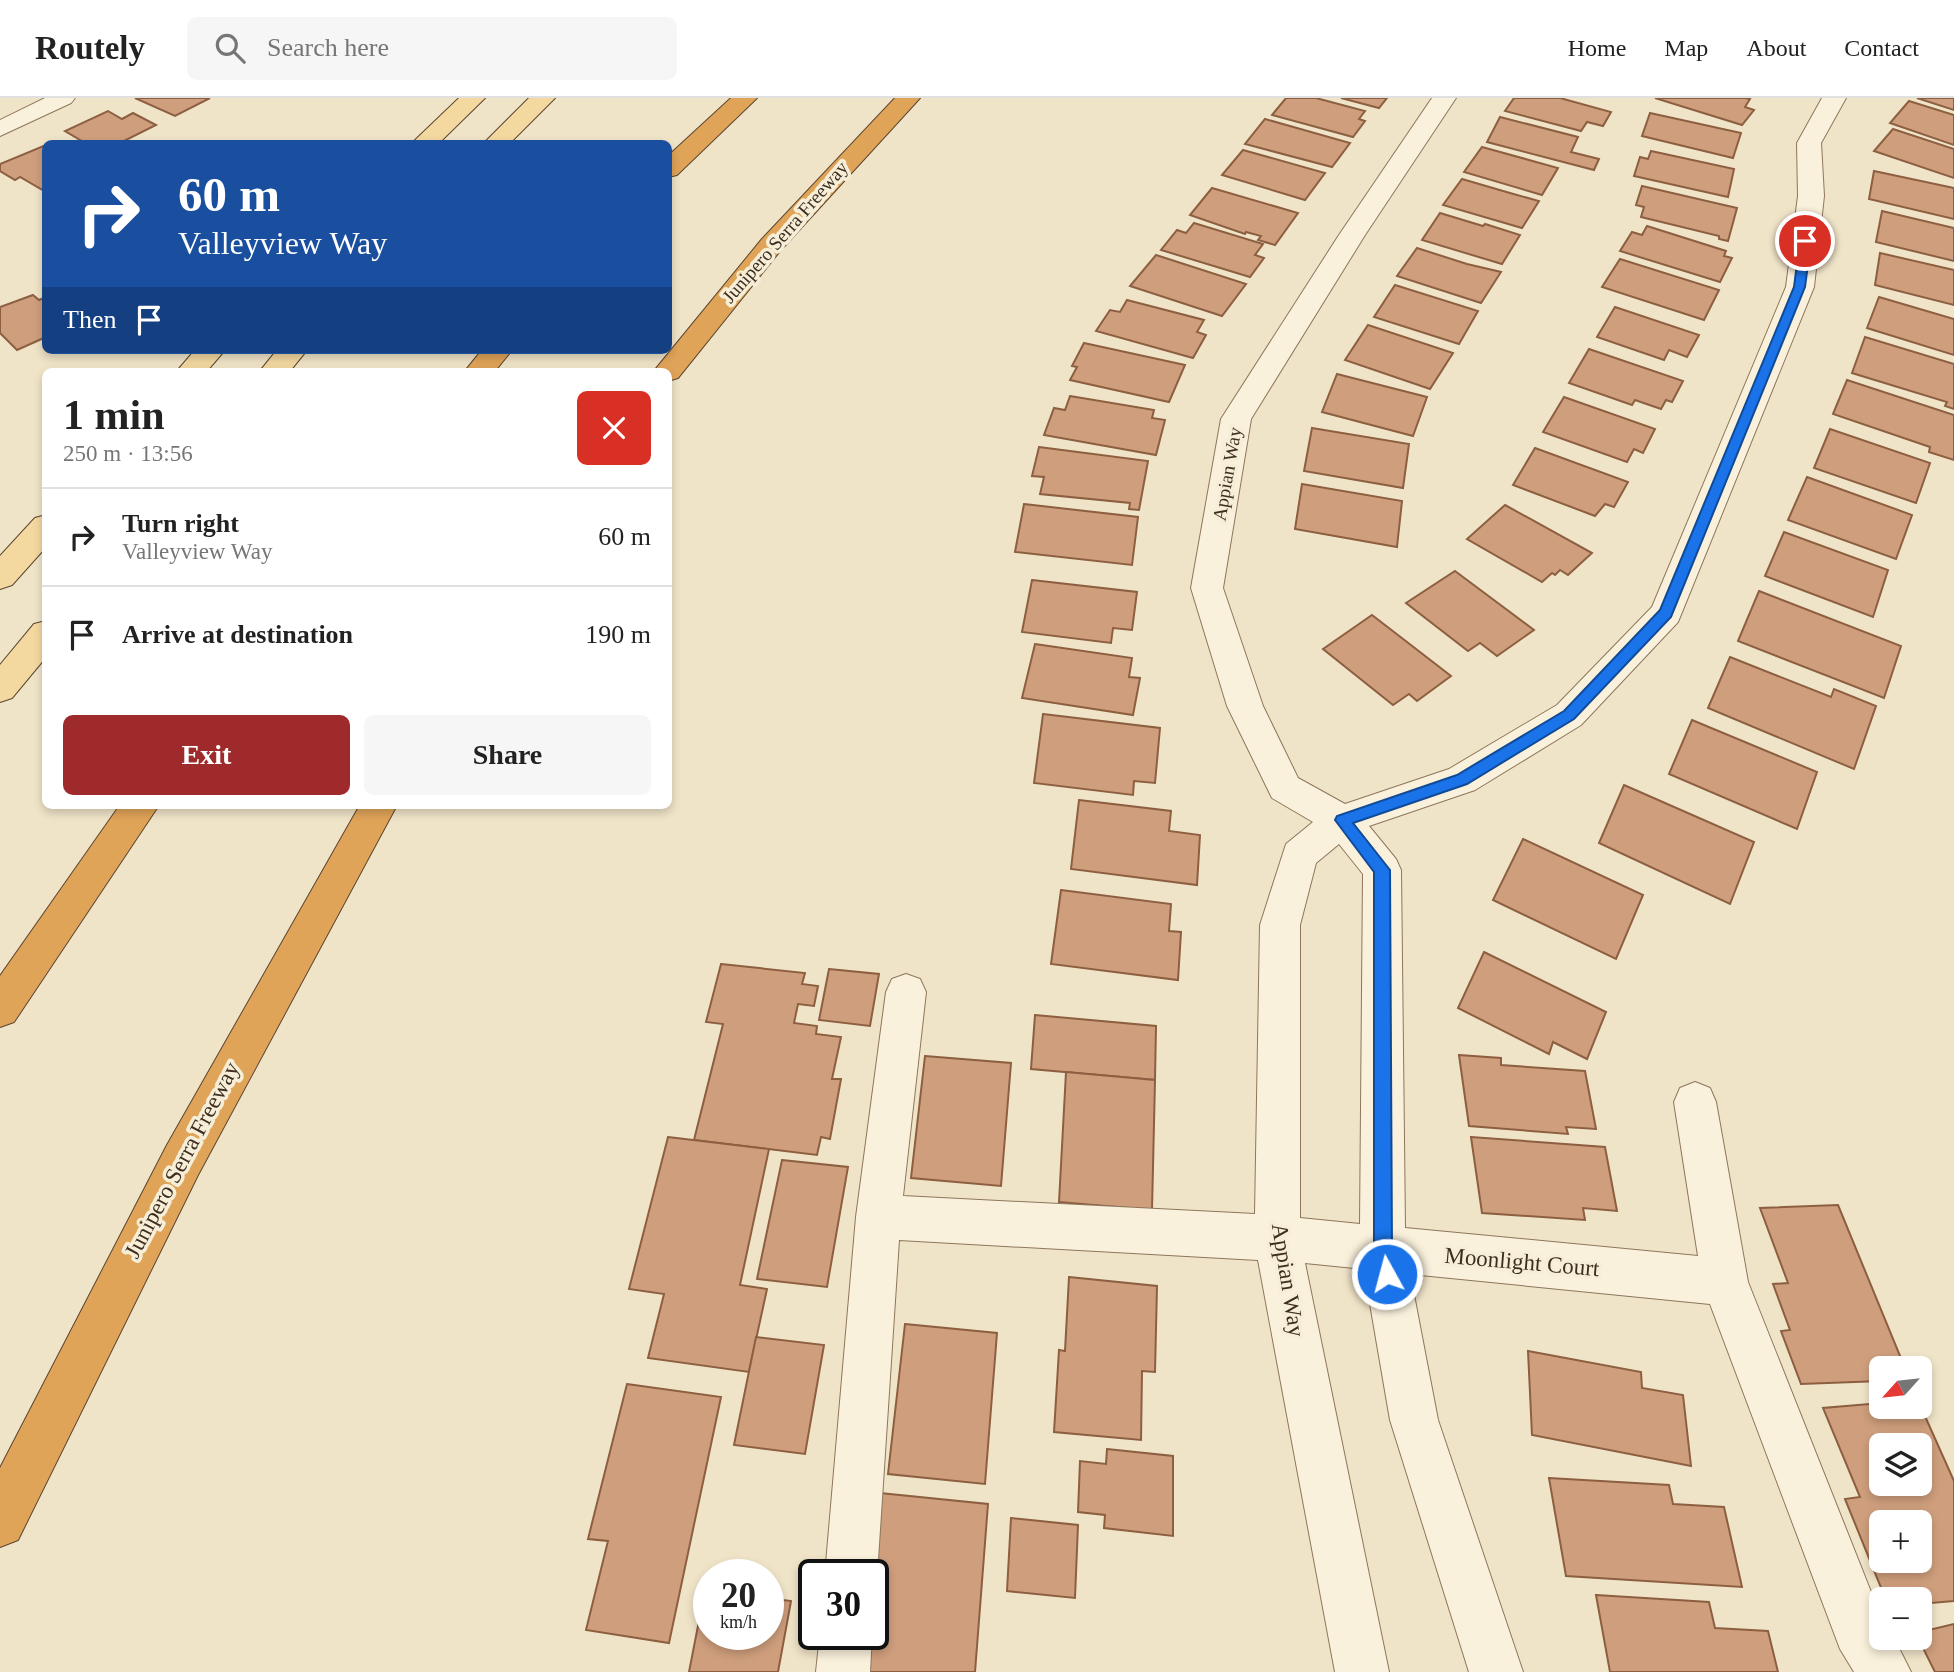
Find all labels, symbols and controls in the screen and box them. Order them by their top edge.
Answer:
search box [187,17,677,80]
icon: search [211,29,249,67]
text: Routely [35,30,145,66]
text: Search here [267,33,389,62]
text: Home [1568,35,1626,61]
text: Map [1664,35,1708,61]
text: About [1746,35,1806,61]
text: Contact [1844,35,1919,61]
street label: Junipero Serra Freeway [718,157,852,307]
text: 60 m [178,167,280,222]
icon: right [63,168,154,259]
pin [1775,211,1835,271]
icon: arrive [1786,222,1824,260]
text: Valleyview Way [178,225,387,261]
icon: arrive [130,301,168,339]
text: Then [63,305,116,334]
button: close [577,391,651,465]
text: 1 min [63,392,165,438]
street label: Appian Way [1208,425,1246,522]
text: 250 m · 13:56 [63,441,193,466]
text: Turn right [122,509,239,538]
icon: right [63,518,101,556]
text: 60 m [598,522,651,551]
text: Valleyview Way [122,539,272,564]
icon: arrive [63,616,101,654]
text: Arrive at destination [122,620,353,649]
text: 190 m [585,620,651,649]
button: Exit [63,715,350,795]
button: Share [364,715,651,795]
street label: Junipero Serra Freeway [120,1057,245,1262]
street label: Appian Way [1267,1221,1309,1339]
position arrow [1350,1237,1424,1311]
street label: Moonlight Court [1444,1243,1601,1281]
north arrow [1869,1356,1932,1419]
map controls [1869,1356,1932,1650]
button: layers [1869,1433,1932,1496]
button: + [1869,1510,1932,1573]
speed limit sign: 30 [798,1559,889,1650]
text: 20 [721,1576,756,1615]
button: − [1869,1587,1932,1650]
text: km/h [720,1612,757,1632]

